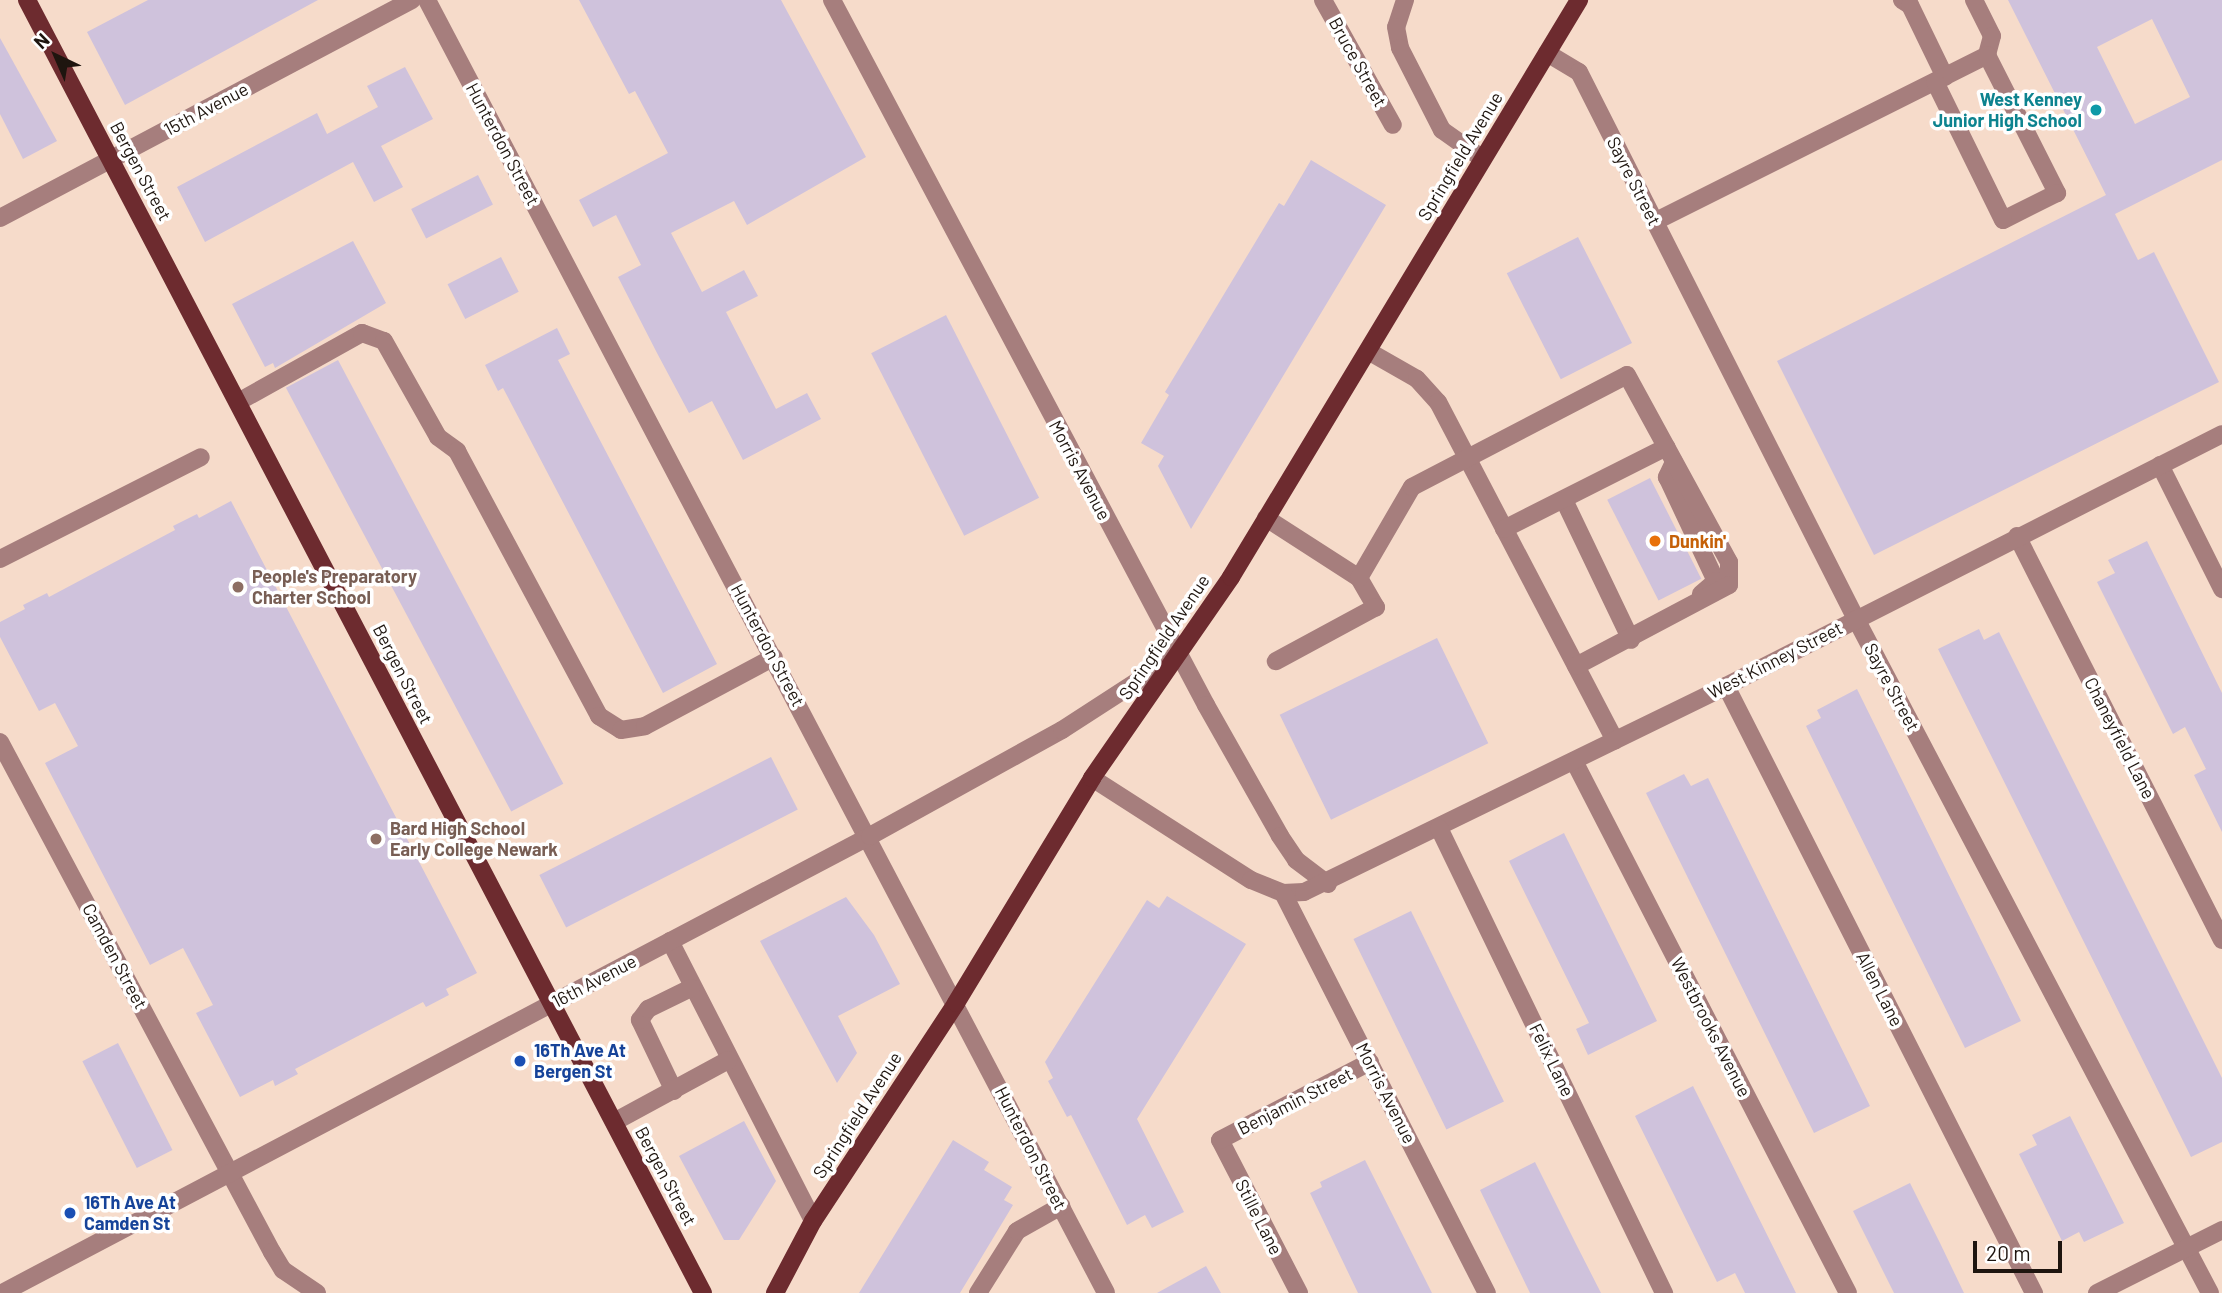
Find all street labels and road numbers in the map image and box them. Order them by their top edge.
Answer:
street label: Bruce Street [1325,13,1391,111]
street label: 15th Avenue [160,78,252,140]
street label: Hunterdon Street [462,79,544,209]
street label: Springfield Avenue [1413,88,1507,224]
street label: Bergen Street [106,118,176,224]
street label: Sayre Street [1602,133,1666,229]
street label: Morris Avenue [1045,416,1115,524]
street label: Springfield Avenue [1114,570,1214,704]
street label: Hunterdon Street [727,580,809,710]
street label: West Kinney Street [1704,617,1846,703]
street label: Bergen Street [369,621,437,727]
street label: Sayre Street [1860,639,1924,735]
street label: Chaneyfield Lane [2080,673,2160,803]
street label: Camden Street [78,899,152,1013]
street label: Allen Lane [1852,948,1908,1030]
street label: 16th Avenue [548,950,640,1012]
street label: Westbrooks Avenue [1666,954,1756,1100]
street label: Felix Lane [1525,1020,1579,1100]
street label: Morris Avenue [1351,1039,1421,1147]
street label: Springfield Avenue [808,1048,906,1182]
street label: Benjamin Street [1234,1063,1356,1139]
street label: Hunterdon Street [991,1083,1071,1213]
street label: Bergen Street [631,1123,701,1229]
street label: Stille Lane [1231,1176,1287,1258]

